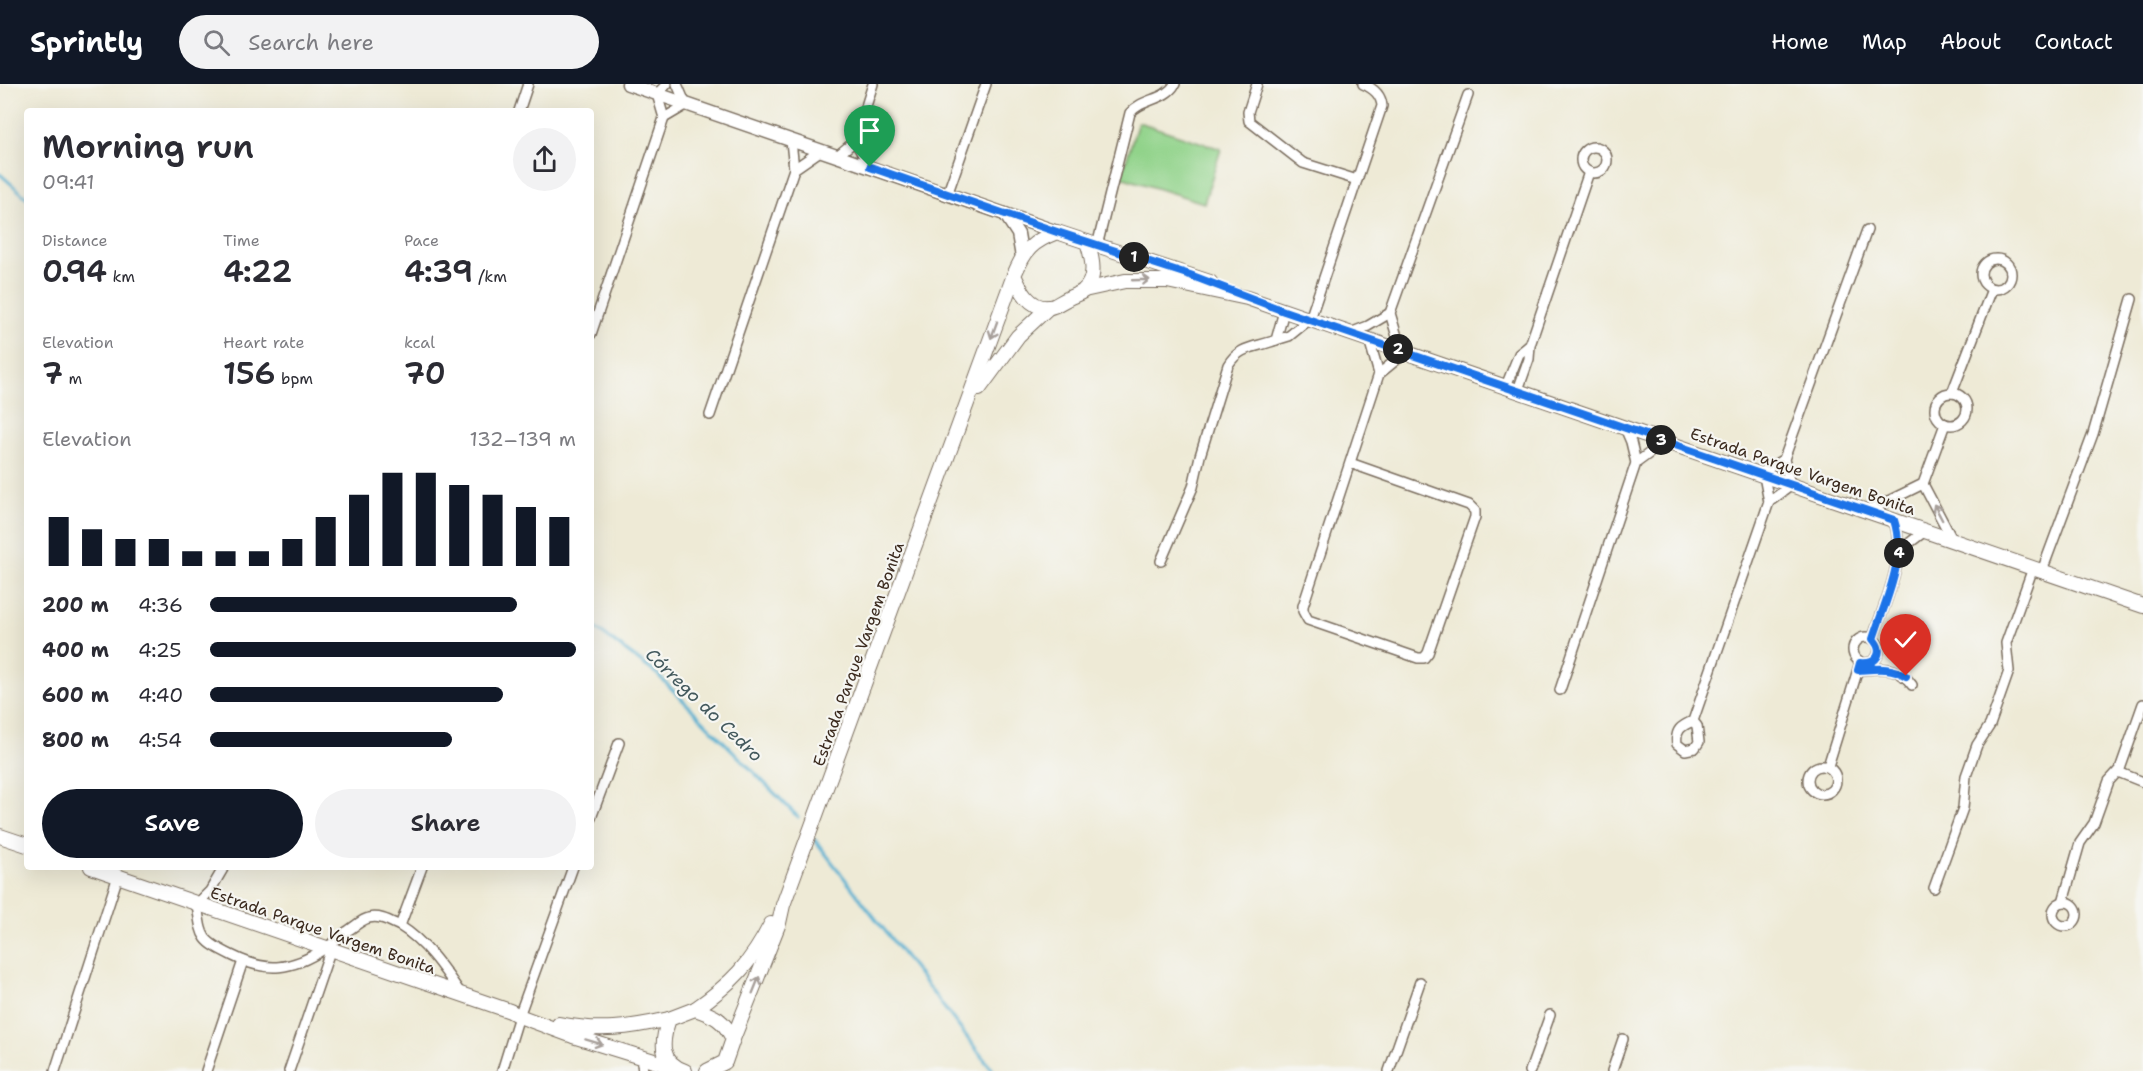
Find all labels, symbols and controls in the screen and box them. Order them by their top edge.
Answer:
search box [179,15,599,69]
text: Sprintly [30,23,143,61]
icon: search [200,26,233,59]
text: Search here [248,28,374,57]
text: Home [1771,28,1829,56]
text: Map [1862,28,1907,56]
text: About [1940,28,2001,56]
text: Contact [2034,28,2113,56]
pin [844,105,895,167]
icon: arrive [853,114,886,147]
text: Morning run [42,124,254,169]
button: share [513,128,576,191]
text: 09:41 [42,169,95,195]
text: Distance [42,230,108,251]
text: Time [223,230,260,251]
text: Pace [404,230,439,251]
pin: 1 [1119,242,1149,272]
text: 1 [1130,246,1138,267]
text: 0.94 [42,251,107,292]
text: 4:22 [223,251,292,292]
text: 4:39 [404,251,473,292]
text: km [107,266,135,287]
text: /km [473,266,507,287]
one-way arrow [1131,274,1151,286]
one-way arrow [988,320,999,339]
text: Elevation [42,332,114,353]
text: Heart rate [223,332,305,353]
text: kcal [404,332,435,353]
pin: 2 [1383,334,1413,364]
text: 2 [1392,338,1404,359]
text: 7 [42,353,63,394]
text: 156 [223,353,276,394]
text: 70 [404,353,446,394]
text: m [63,368,82,389]
text: bpm [276,368,313,389]
street label: Estrada Parque Vargem Bonita [1687,423,1918,520]
pin: 3 [1646,425,1676,455]
text: Elevation [42,426,132,452]
text: 132–139 m [470,426,576,452]
text: 3 [1655,429,1667,450]
one-way arrow [1931,503,1943,521]
pin: 4 [1884,538,1914,568]
street label: Estrada Parque Vargem Bonita [808,539,909,769]
text: 4 [1893,542,1905,563]
text: 200 m [42,592,109,618]
text: 4:36 [138,592,183,618]
pin [1880,614,1931,676]
icon: check [1889,623,1922,656]
text: 400 m [42,637,109,663]
text: 4:25 [138,637,182,663]
water label: Córrego do Cedro [640,643,768,767]
text: 600 m [42,682,109,708]
text: 4:40 [138,682,183,708]
text: 800 m [42,727,109,753]
text: 4:54 [138,727,182,753]
button: Save [42,789,303,858]
button: Share [315,789,576,858]
street label: Estrada Parque Vargem Bonita [207,882,438,979]
one-way arrow [751,976,762,995]
one-way arrow [584,1037,603,1048]

